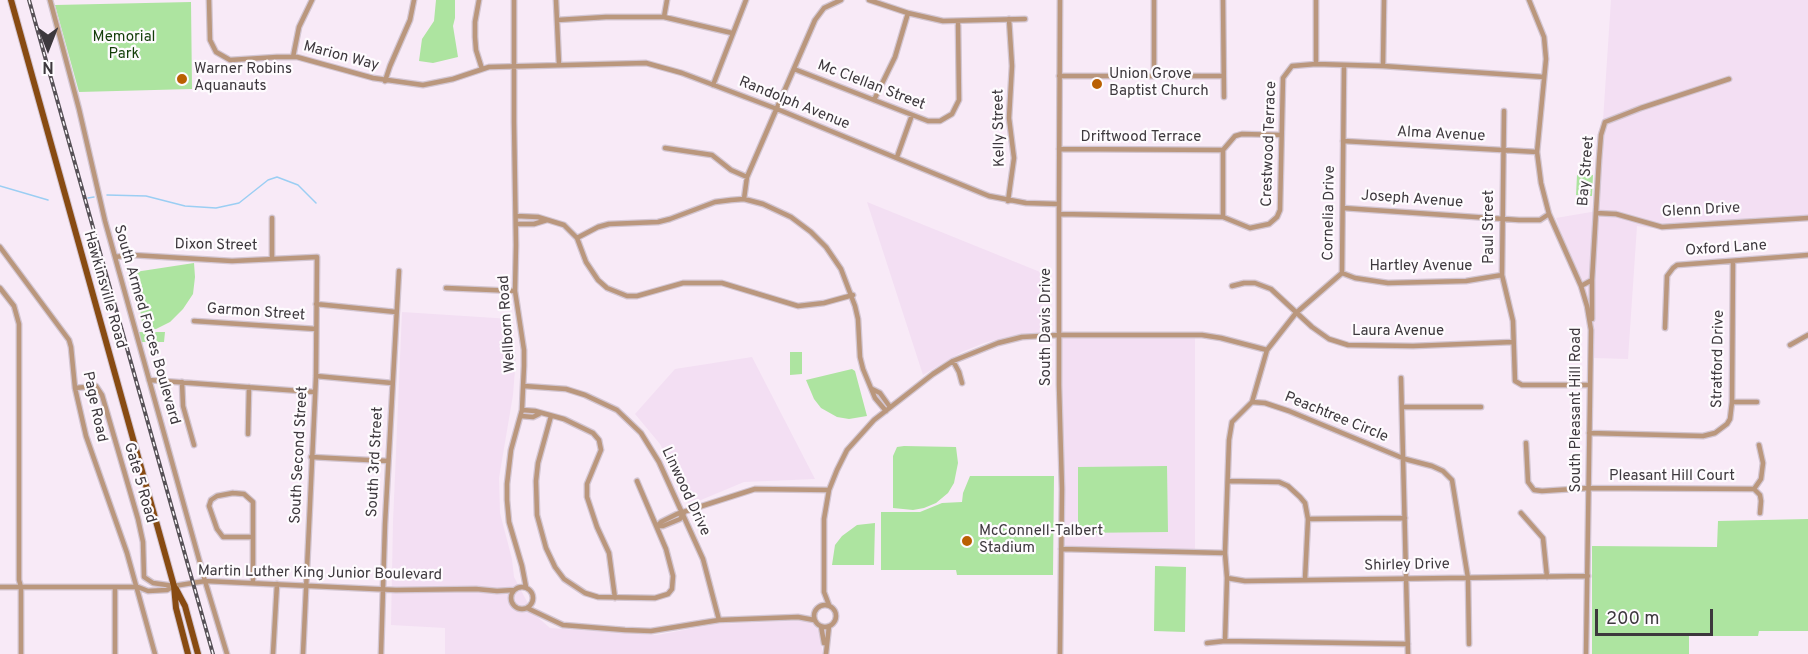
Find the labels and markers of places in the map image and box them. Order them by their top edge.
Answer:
place label: Warner Robins Aquanauts [194,61,292,96]
place label: Union Grove Baptist Church [1109,66,1209,101]
marker: Warner Robins Aquanauts [175,72,189,86]
marker: Union Grove Baptist Church [1090,77,1104,91]
place label: McConnell-Talbert Stadium [979,523,1103,558]
marker: McConnell-Talbert Stadium [960,534,974,548]

